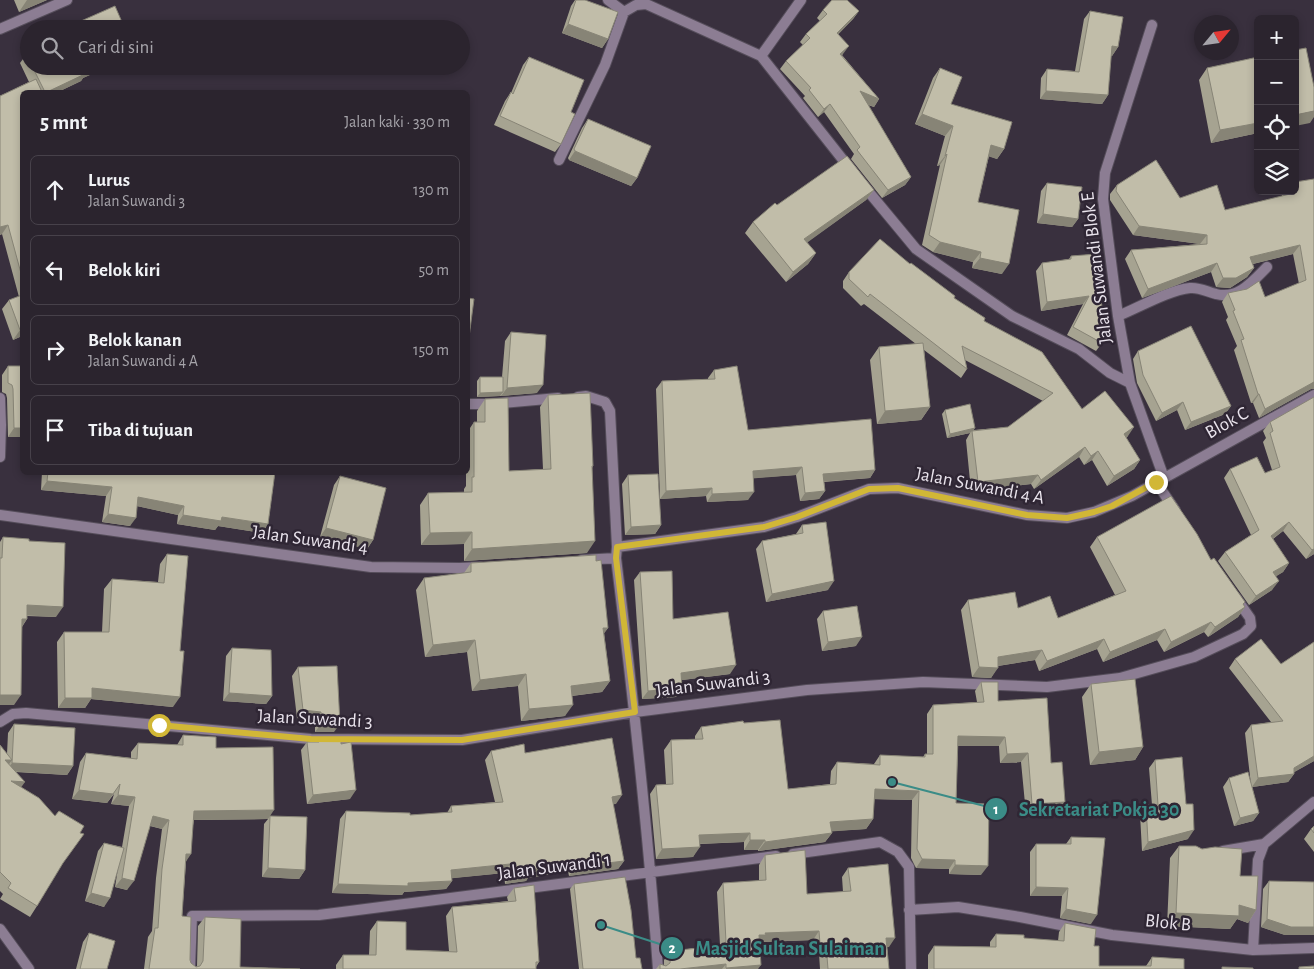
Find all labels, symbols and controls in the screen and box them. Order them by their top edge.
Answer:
north arrow [1194,15,1239,60]
map controls [1254,15,1299,195]
button: + [1254,15,1299,60]
search box [20,20,470,75]
icon: search [38,34,66,62]
text: Cari di sini [78,38,154,57]
button: − [1254,60,1299,105]
button: locate [1254,105,1299,150]
text: 5 mnt [40,112,87,133]
text: Jalan kaki · 330 m [344,114,450,130]
button: layers [1254,150,1299,195]
text: Lurus [88,171,130,190]
icon: ahead [41,176,69,204]
text: 130 m [413,182,449,198]
street label: Jalan Suwandi Blok E [1078,191,1116,345]
text: Jalan Suwandi 3 [88,193,185,209]
icon: left [41,256,69,284]
text: Belok kiri [88,261,160,280]
text: 50 m [418,262,449,278]
text: Belok kanan [88,331,182,350]
icon: right [41,336,69,364]
text: 150 m [413,342,449,358]
text: Jalan Suwandi 4 A [88,353,198,369]
street label: Blok C [1202,404,1252,442]
icon: arrive [41,416,69,444]
text: Tiba di tujuan [88,421,193,440]
street label: Jalan Suwandi 4 A [914,464,1046,508]
route end [1145,471,1168,494]
street label: Jalan Suwandi 4 [251,522,369,558]
street label: Jalan Suwandi 3 [655,668,771,700]
street label: Jalan Suwandi 3 [257,706,373,732]
route start [148,714,171,737]
callout: Sekretariat Pokja 30 [983,792,1189,827]
text: Sekretariat Pokja 30 [1019,800,1179,820]
text: 1 [993,802,999,817]
street label: Jalan Suwandi 1 [496,851,612,883]
street label: Blok B [1144,911,1192,935]
callout: Masjid Sultan Sulaiman [660,930,894,965]
text: Masjid Sultan Sulaiman [695,939,885,959]
text: 2 [668,941,676,956]

